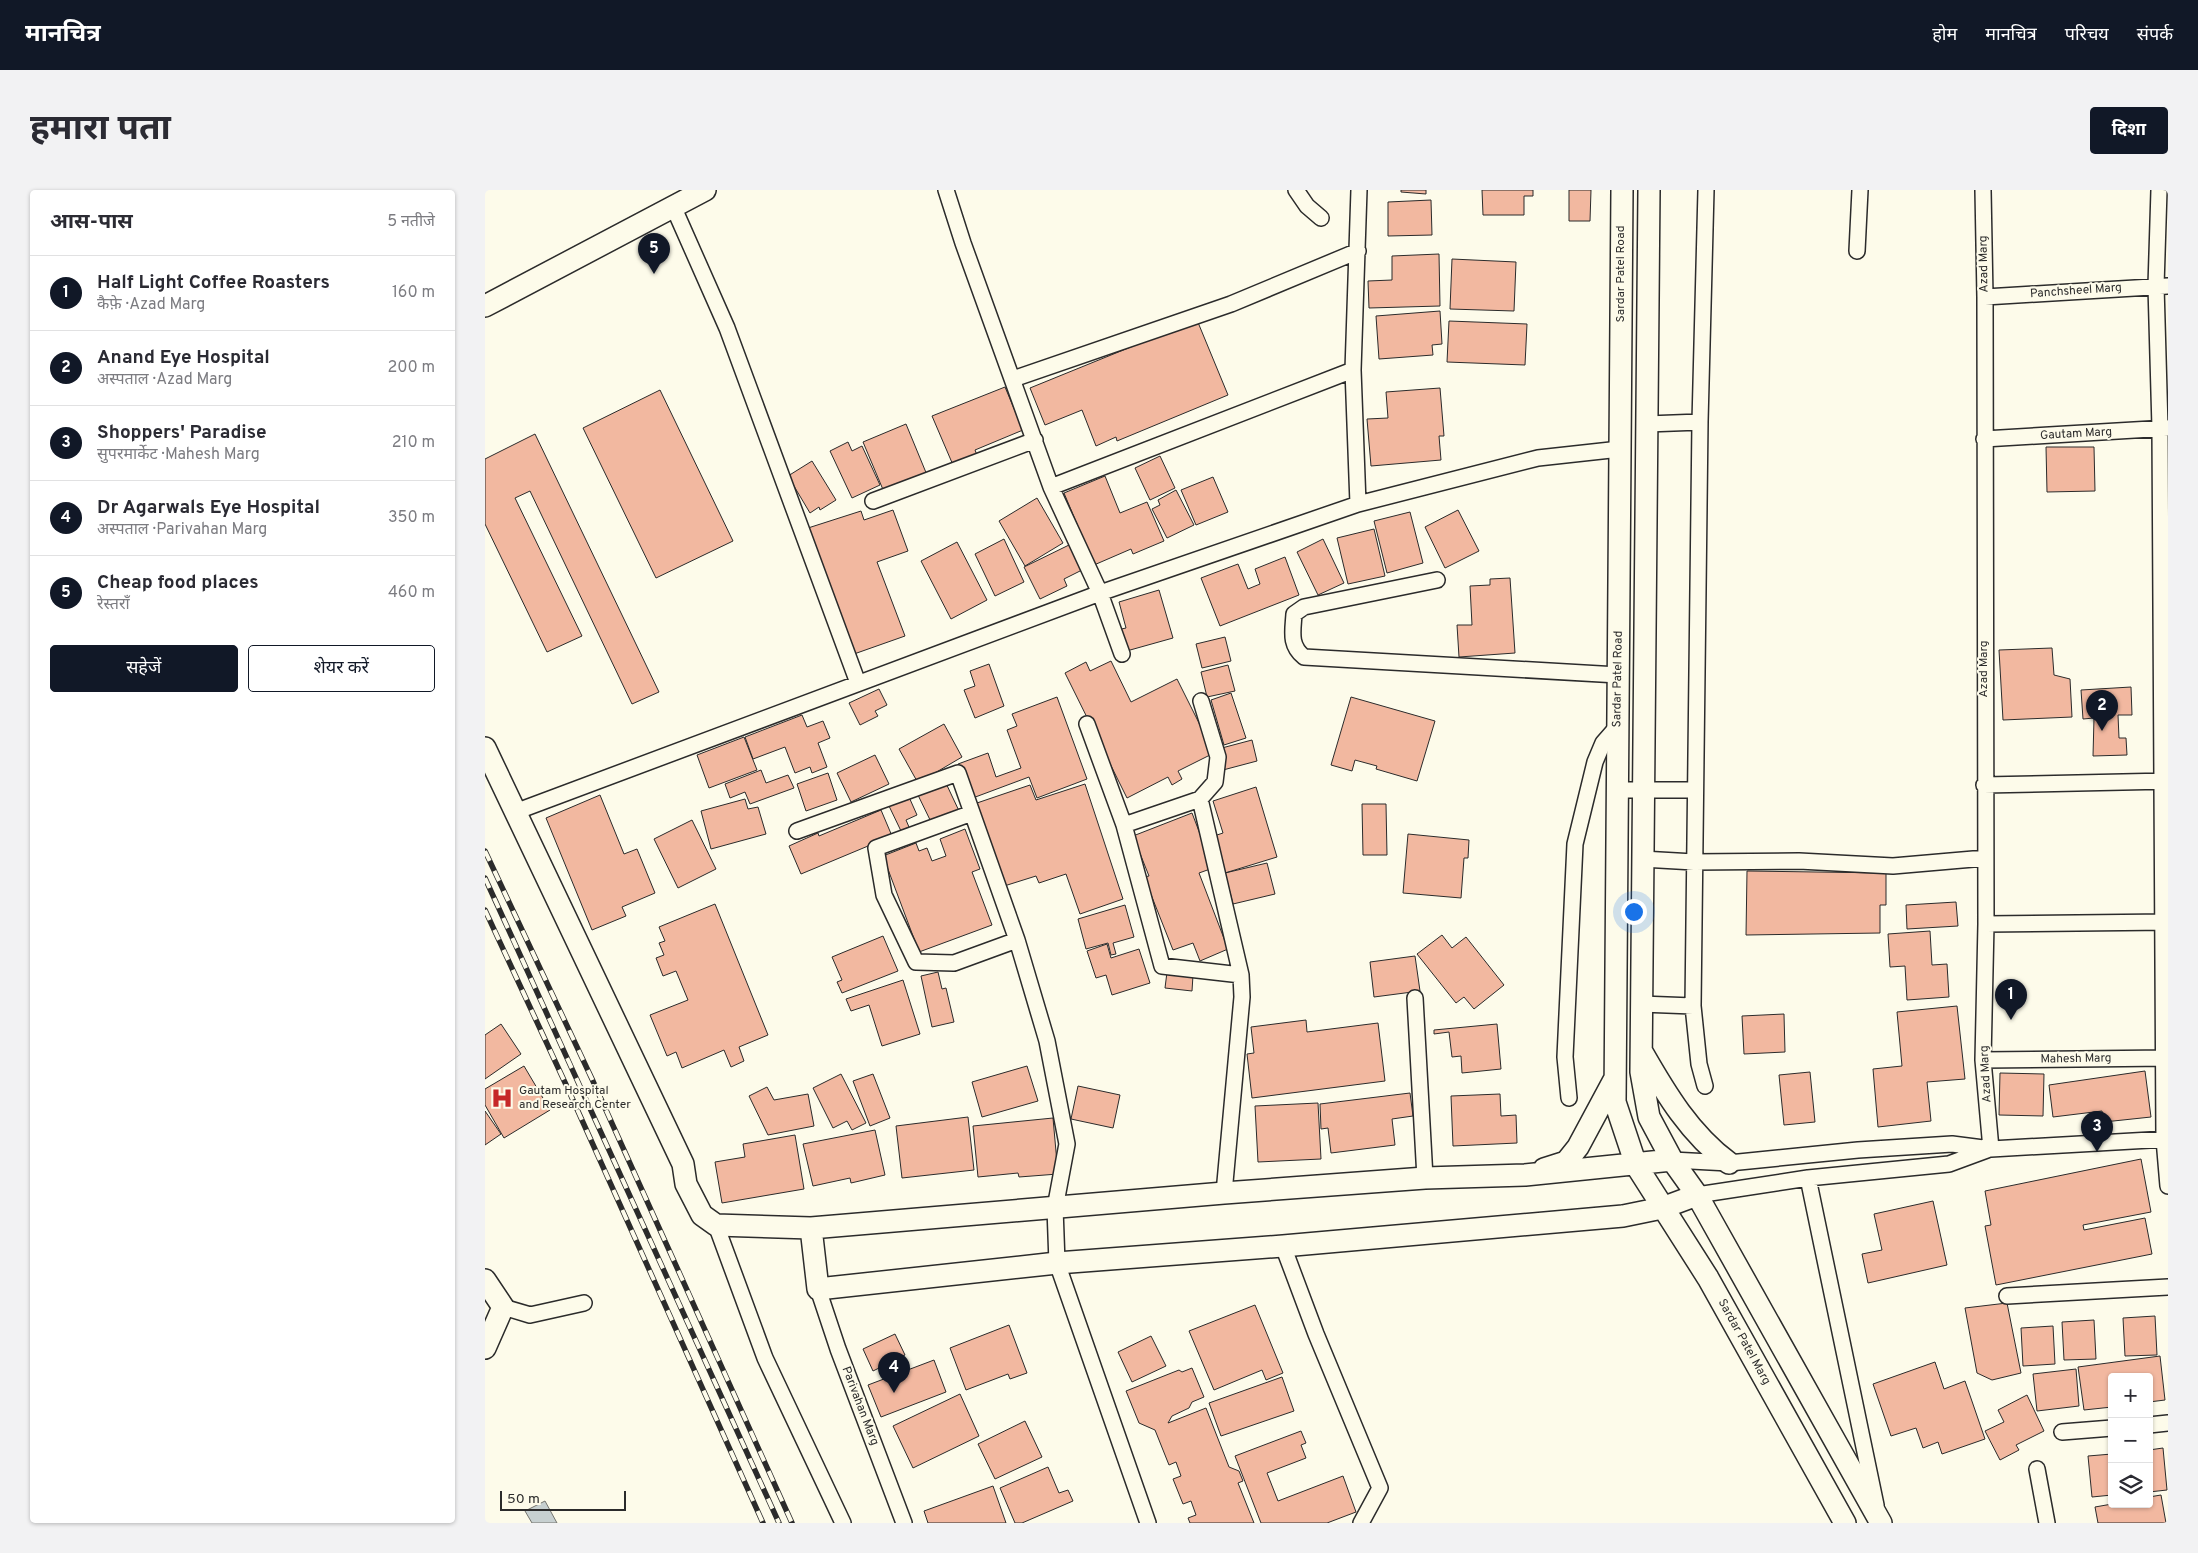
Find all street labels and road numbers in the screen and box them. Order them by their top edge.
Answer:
street label: Sardar Patel Road [1613,226,1629,322]
street label: Azad Marg [1976,235,1992,293]
street label: Panchsheel Marg [2030,280,2122,302]
street label: Gautam Marg [2040,424,2112,444]
street label: Sardar Patel Road [1609,630,1627,728]
street label: Azad Marg [1976,640,1992,698]
street label: Azad Marg [1977,1045,1995,1103]
street label: Mahesh Marg [2040,1050,2112,1068]
street label: Sardar Patel Marg [1714,1296,1774,1388]
street label: Parivahan Marg [838,1364,882,1448]

